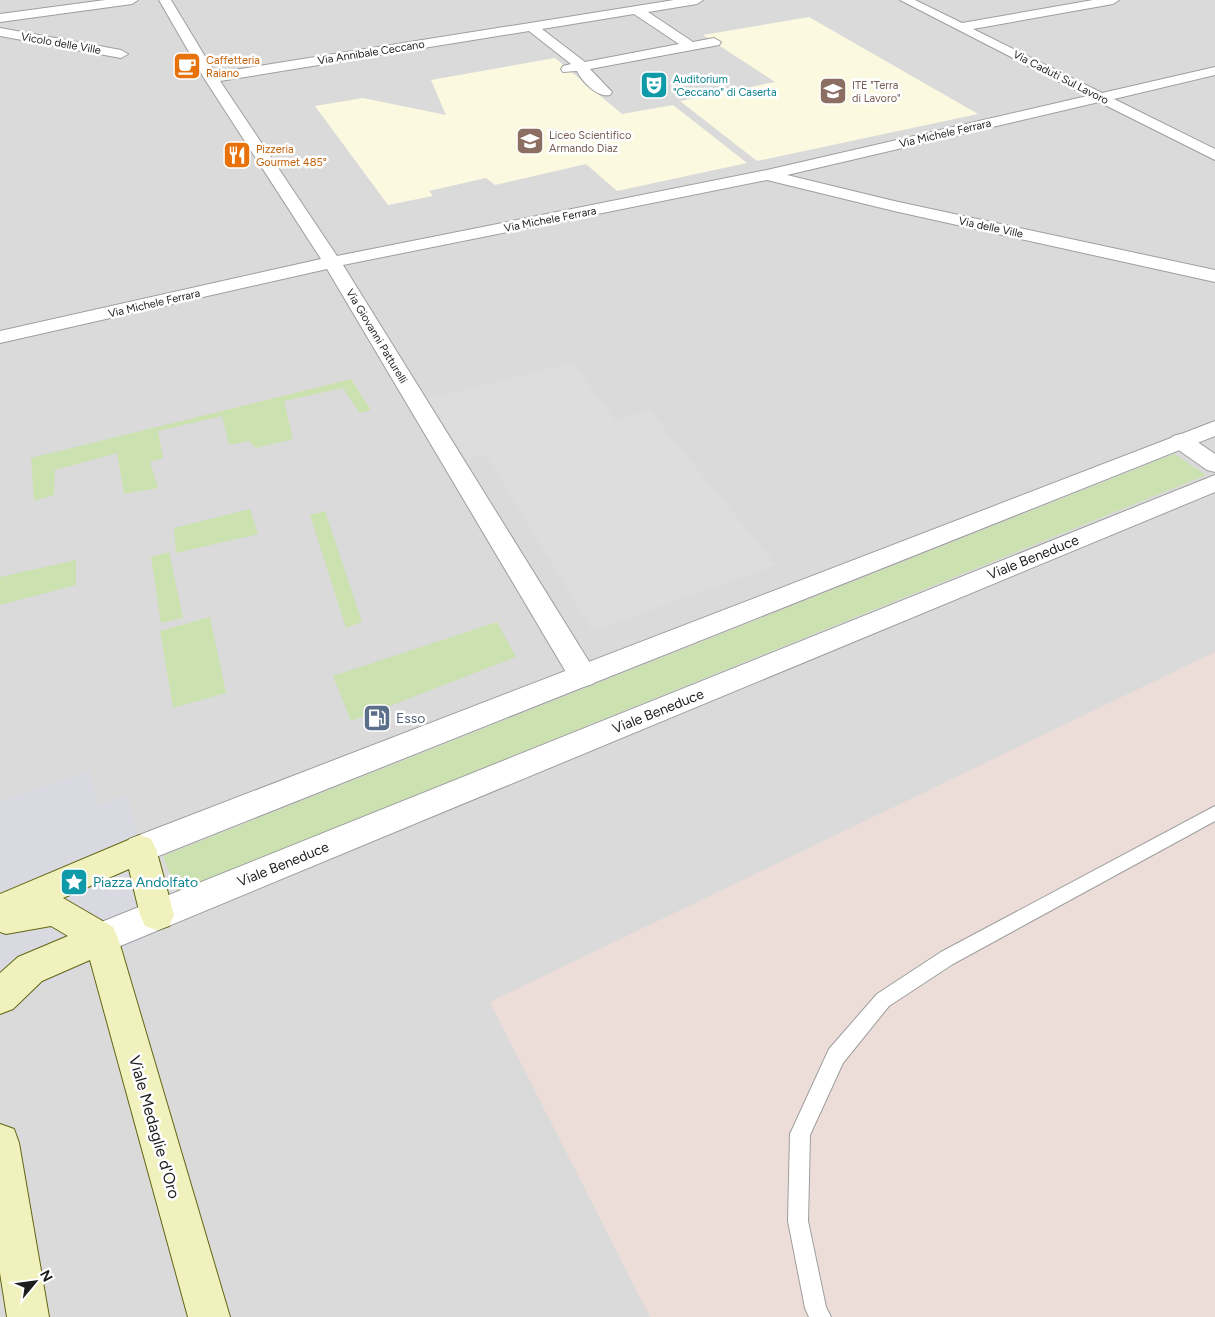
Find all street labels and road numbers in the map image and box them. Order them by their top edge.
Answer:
street label: Vicolo delle Ville [20,30,102,57]
street label: Via Annibale Ceccano [317,38,425,67]
street label: Via Caduti Sul Lavoro [1011,48,1111,107]
street label: Via Michele Ferrara [898,117,992,150]
street label: Via Michele Ferrara [503,204,597,235]
street label: Via delle Ville [957,214,1024,241]
street label: Via Michele Ferrara [107,287,201,320]
street label: Via Giovanni Patturelli [343,287,410,386]
street label: Viale Beneduce [985,531,1082,584]
street label: Viale Beneduce [610,685,707,738]
street label: Viale Beneduce [235,838,332,891]
street label: Viale Medaglie d'Oro [125,1053,184,1201]

